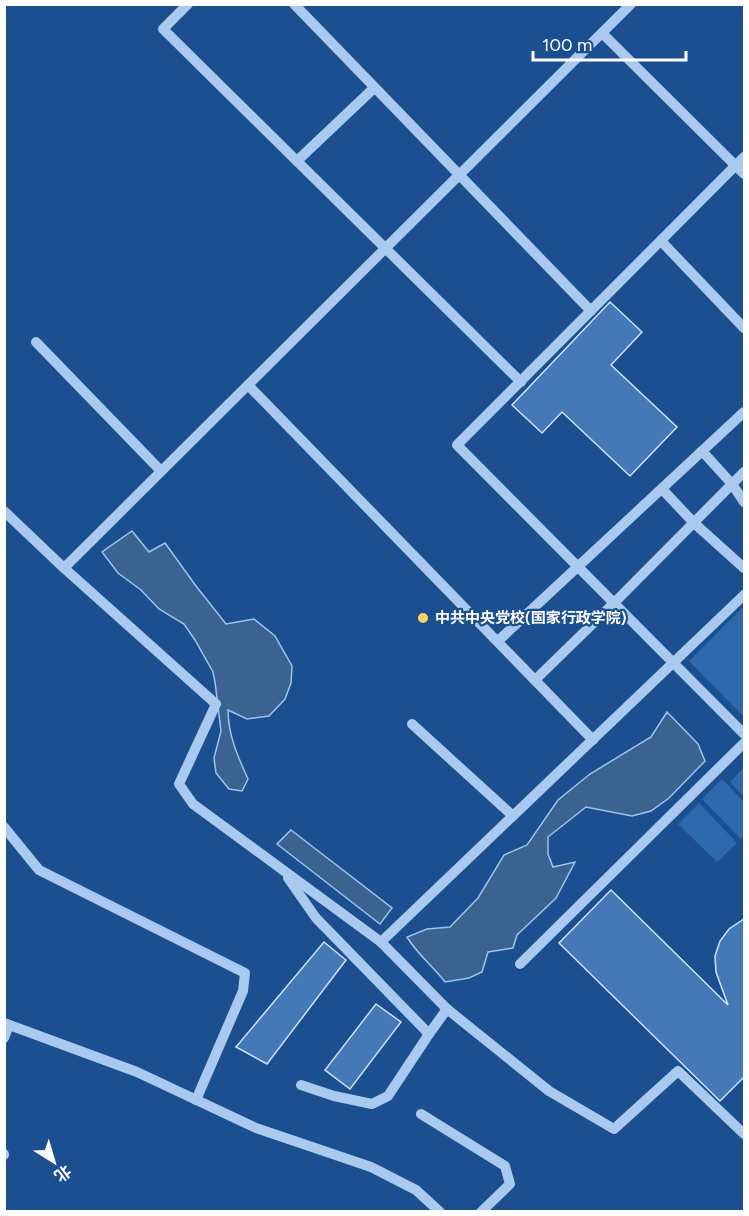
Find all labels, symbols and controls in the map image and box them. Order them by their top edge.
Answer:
scale bar [533,24,686,62]
text: 100 m [542,34,592,56]
place label: 中共中央党校(国家行政学院) [435,609,627,627]
marker: 中共中央党校(国家行政学院) [416,611,430,625]
north arrow [24,1132,84,1192]
text: 北 [51,1161,75,1186]

